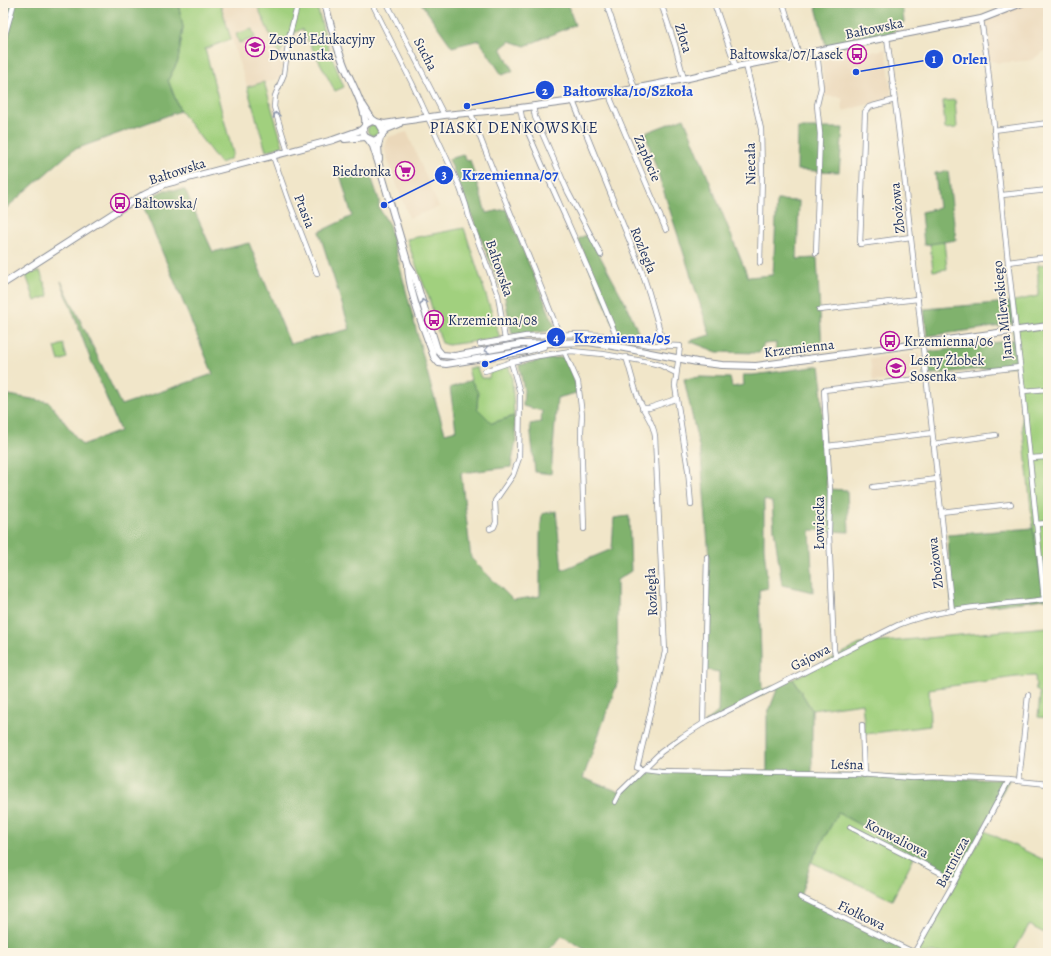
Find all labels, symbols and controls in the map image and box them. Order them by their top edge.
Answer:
street label: Bałtowska [843,13,905,44]
street label: Złota [670,21,697,56]
place label: Zespół Edukacyjny Dwunastka [269,30,376,65]
street label: Sucha [409,34,442,75]
school or university icon: Zespół Edukacyjny Dwunastka [244,36,266,58]
bus stop icon: Bałtowska/07/Lasek [846,43,868,65]
place label: Bałtowska/07/Lasek [729,45,843,64]
callout: Orlen [924,46,996,73]
text: Orlen [952,49,988,69]
text: 1 [932,51,937,67]
callout: Bałtowska/10/Szkoła [535,77,701,104]
text: Bałtowska/10/Szkoła [563,81,694,101]
text: 2 [542,83,548,99]
one-way arrow [272,111,281,118]
district label: PIASKI DENKOWSKIE [429,117,599,139]
street label: Zapłocie [629,132,666,184]
street label: Niecała [741,142,760,186]
street label: Bałtowska [146,153,208,190]
supermarket icon: Biedronka [394,160,416,182]
callout: Krzemienna/07 [434,161,566,188]
place label: Biedronka [332,162,391,181]
text: Krzemienna/07 [462,165,559,185]
text: 3 [441,167,447,183]
street label: Zbożowa [885,181,910,235]
street label: Ptasia [289,191,320,231]
bus stop icon: Bałtowska/ [109,192,131,214]
place label: Bałtowska/ [134,194,198,213]
street label: Rozległa [626,224,662,277]
street label: Bałtowska [481,237,518,299]
street label: Jana Milewskiego [988,259,1017,360]
one-way arrow [419,299,428,306]
bus stop icon: Krzemienna/08 [423,309,445,331]
place label: Krzemienna/08 [448,311,538,330]
callout: Krzemienna/05 [546,324,678,351]
text: Krzemienna/05 [574,328,670,348]
text: 4 [553,330,559,346]
bus stop icon: Krzemienna/06 [879,330,901,352]
place label: Krzemienna/06 [904,332,993,351]
street label: Krzemienna [763,335,836,362]
one-way arrow [484,345,490,353]
place label: Leśny Żłobek Sosenka [910,351,985,386]
school or university icon: Leśny Żłobek Sosenka [885,357,907,379]
street label: Łowiecka [810,496,829,550]
street label: Zbożowa [923,536,948,590]
street label: Rozległa [641,567,662,617]
street label: Gajowa [787,639,834,675]
street label: Leśna [830,755,864,774]
street label: Konwaliowa [862,814,932,863]
street label: Bartnicza [931,833,974,891]
street label: Fiołkowa [835,896,889,935]

